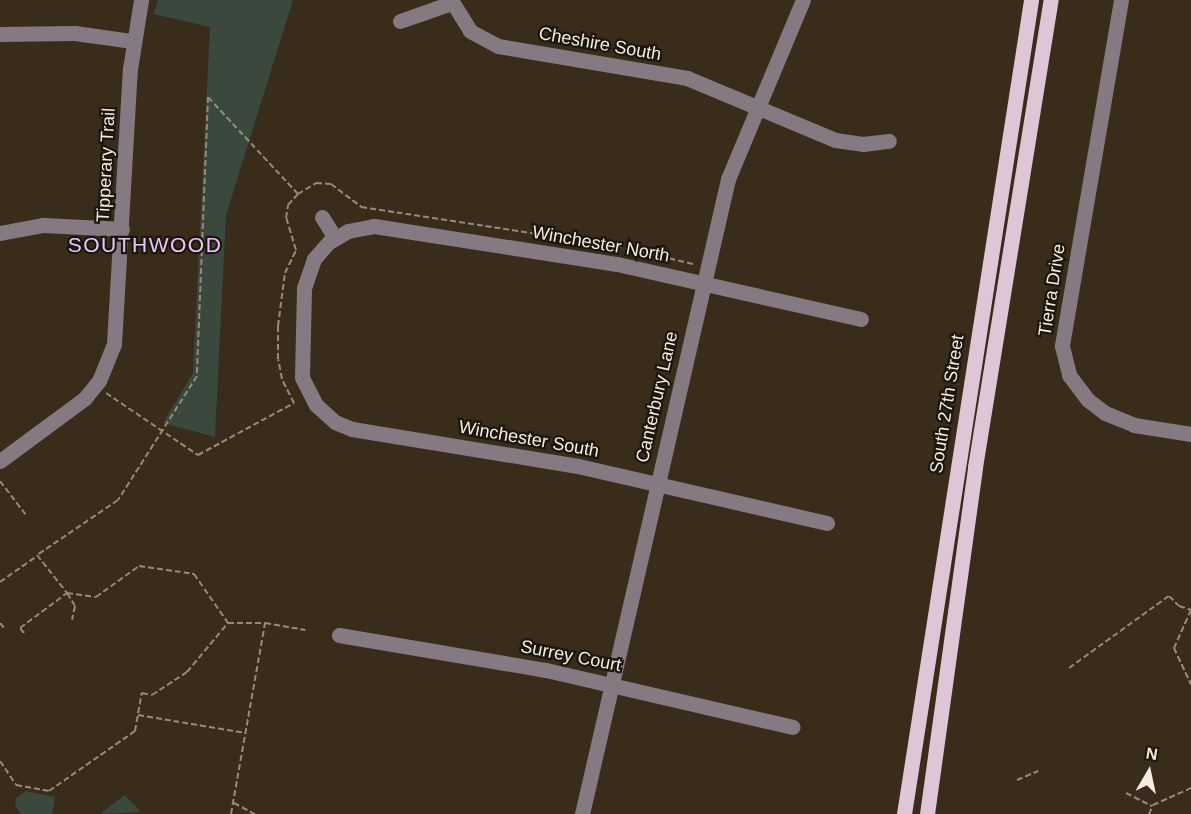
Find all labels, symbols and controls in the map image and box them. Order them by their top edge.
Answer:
street label: Cheshire South [537,23,663,65]
street label: Tipperary Trail [92,107,120,223]
street label: Winchester North [531,221,671,267]
district label: SOUTHWOOD [68,232,222,258]
street label: Tierra Drive [1034,242,1070,338]
street label: Canterbury Lane [631,329,683,465]
street label: South 27th Street [925,333,969,475]
street label: Winchester South [457,416,601,462]
street label: Surrey Court [519,636,623,676]
north arrow [1119,742,1179,802]
text: N [1145,744,1159,763]

